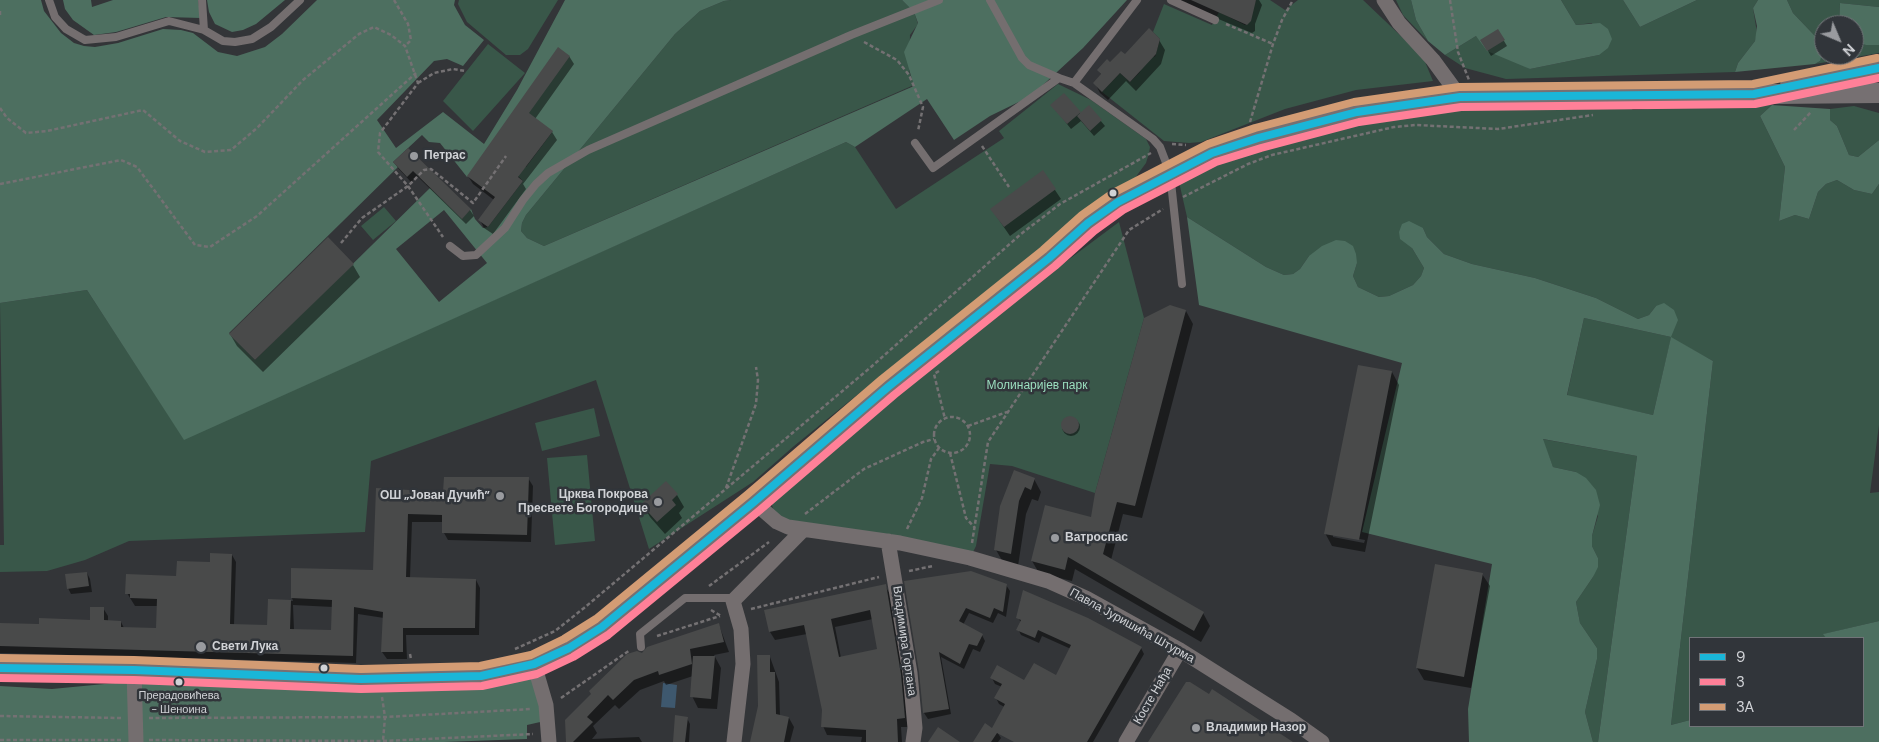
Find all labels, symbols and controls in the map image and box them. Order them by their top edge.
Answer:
north arrow [1814,15,1864,65]
text: N [1839,40,1859,60]
place label: Петрас [424,149,466,163]
marker: Петрас [408,150,420,162]
unlabelled marker [1108,188,1118,198]
park label: Молинаријев парк [987,379,1087,393]
place label: Црква Покрова Пресвете Богородице [518,488,648,516]
place label: ОШ „Јован Дучић” [380,489,490,503]
marker: ОШ „Јован Дучић” [494,490,506,502]
marker: Црква Покрова Пресвете Богородице [652,496,664,508]
place label: Ватроспас [1065,531,1128,545]
marker: Ватроспас [1049,532,1061,544]
street label: Владимира Гортана [889,585,919,697]
street label: Павла Јуришића Штурма [1067,586,1197,666]
legend [1689,637,1864,727]
marker: Свети Лука [194,640,208,654]
place label: Свети Лука [212,640,278,654]
text: 9 [1736,647,1745,667]
unlabelled marker [319,663,329,673]
street label: Косте Нађа [1131,665,1175,727]
text: 3 [1736,672,1745,692]
marker: Прерадовићева - Шеноина [174,677,184,687]
place label: Прерадовићева - Шеноина [139,689,219,715]
text: 3A [1736,697,1754,717]
place label: Владимир Назор [1206,721,1306,735]
marker: Владимир Назор [1190,722,1202,734]

